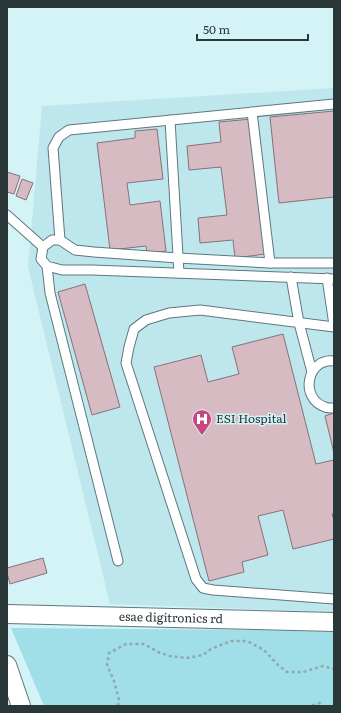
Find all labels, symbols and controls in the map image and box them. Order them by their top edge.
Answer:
scale bar [197,16,308,42]
text: 50 m [203,20,230,38]
hospital icon: ESI Hospital [191,408,213,436]
place label: ESI Hospital [216,409,287,427]
street label: esae digitronics rd [119,607,224,627]

